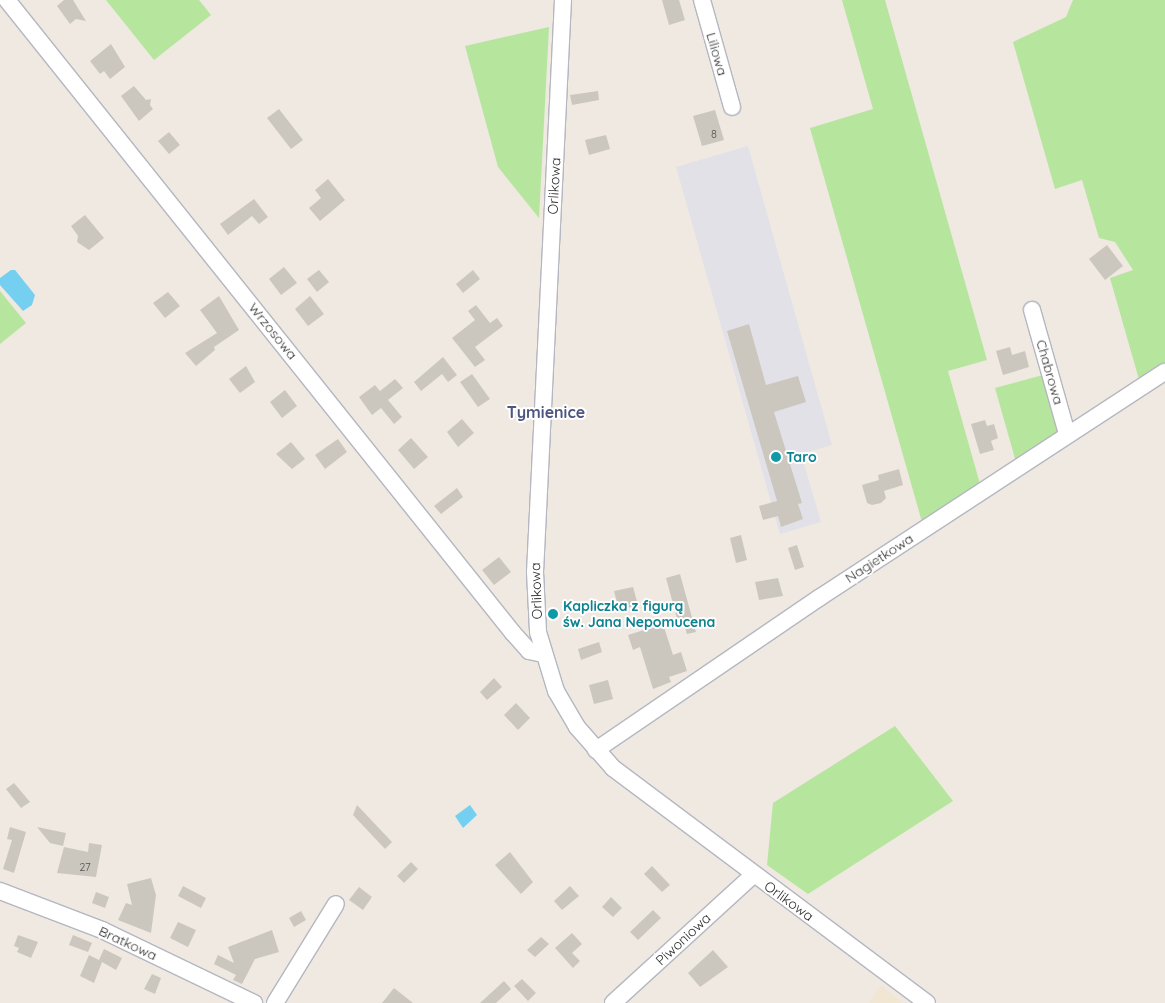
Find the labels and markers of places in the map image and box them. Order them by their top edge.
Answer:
place label: Taro [786,449,817,465]
marker: Taro [770,451,782,463]
place label: Kapliczka z figurą św. Jana Nepomucena [563,598,715,630]
marker: Kapliczka z figurą św. Jana Nepomucena [547,608,559,620]

